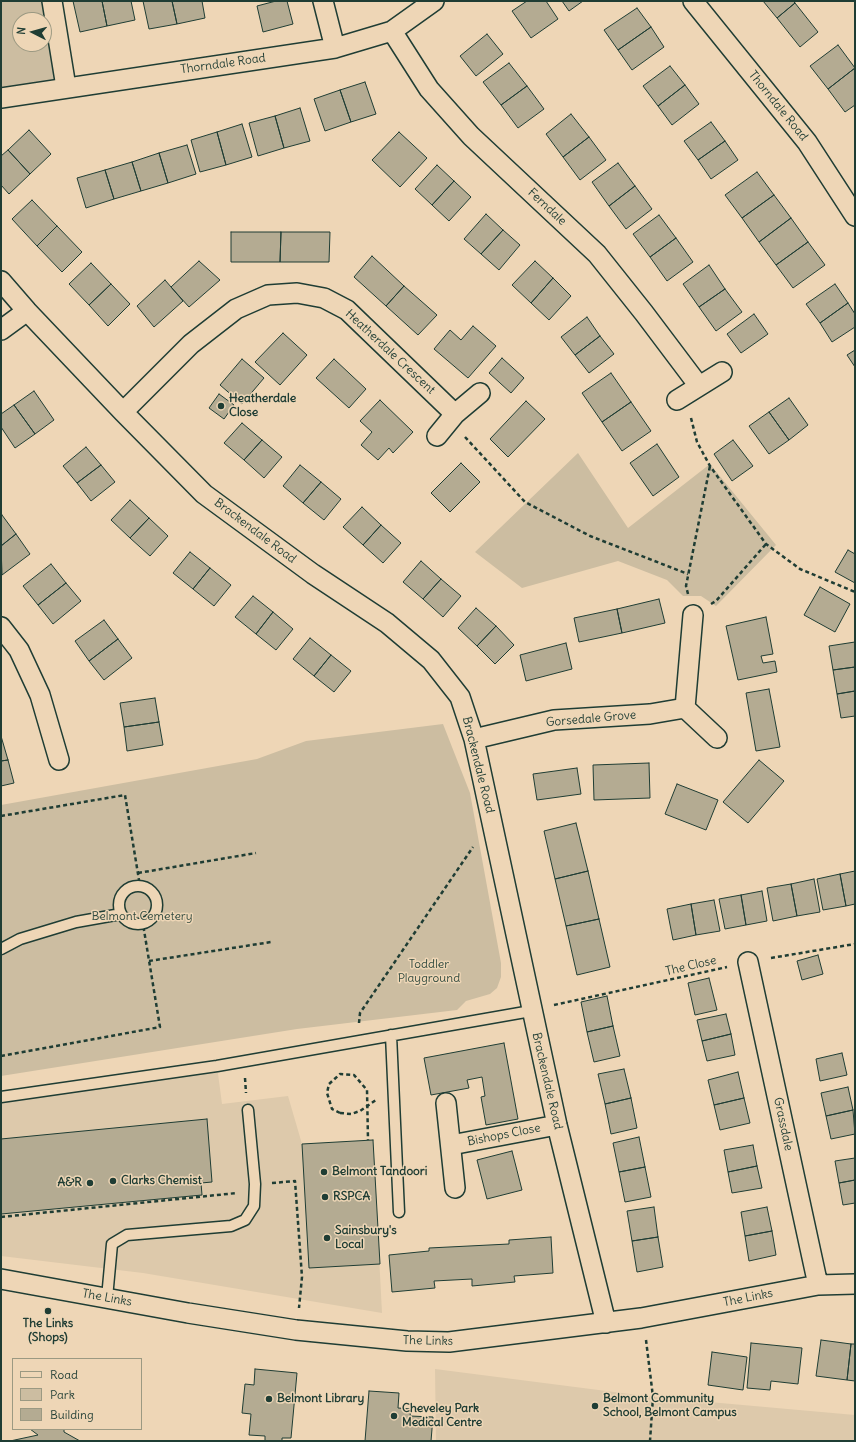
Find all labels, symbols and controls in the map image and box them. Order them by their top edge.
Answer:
north arrow [12,12,52,52]
text: N [14,26,28,35]
street label: Thorndale Road [179,51,267,77]
street label: Thorndale Road [745,68,811,144]
street label: Ferndale [525,186,569,228]
street label: Heatherdale Crescent [342,307,438,397]
place label: Heatherdale Close [229,392,296,420]
marker: Heatherdale Close [216,401,226,411]
street label: Brackendale Road [211,495,299,567]
street label: Gorsedale Grove [545,708,637,730]
street label: Brackendale Road [459,715,497,815]
park label: Belmont Cemetery [91,910,193,924]
street label: The Close [664,953,718,979]
park label: Toddler Playground [398,958,460,986]
street label: Brackendale Road [529,1031,565,1131]
street label: Grassdale [770,1096,796,1152]
street label: Bishops Close [466,1121,542,1149]
place label: Belmont Tandoori [332,1165,427,1179]
marker: Belmont Tandoori [319,1167,329,1177]
place label: Clarks Chemist [121,1174,202,1188]
place label: A&R [57,1176,82,1190]
marker: Clarks Chemist [108,1176,118,1186]
marker: A&R [85,1178,95,1188]
place label: RSPCA [333,1190,370,1204]
marker: RSPCA [320,1192,330,1202]
place label: Sainsbury's Local [335,1224,397,1252]
marker: Sainsbury's Local [322,1233,332,1243]
street label: The Links [722,1286,774,1310]
street label: The Links [81,1287,133,1309]
marker: The Links (Shops) [43,1306,53,1316]
place label: The Links (Shops) [23,1317,73,1345]
street label: The Links [403,1333,453,1349]
legend [12,1358,142,1430]
text: Road [50,1367,78,1382]
text: Park [50,1387,75,1402]
place label: Belmont Library [277,1392,364,1406]
place label: Belmont Community School, Belmont Campus [603,1392,737,1420]
marker: Belmont Library [264,1394,274,1404]
marker: Belmont Community School, Belmont Campus [590,1401,600,1411]
place label: Cheveley Park Medical Centre [402,1402,482,1430]
text: Building [50,1407,94,1422]
marker: Cheveley Park Medical Centre [389,1411,399,1421]

